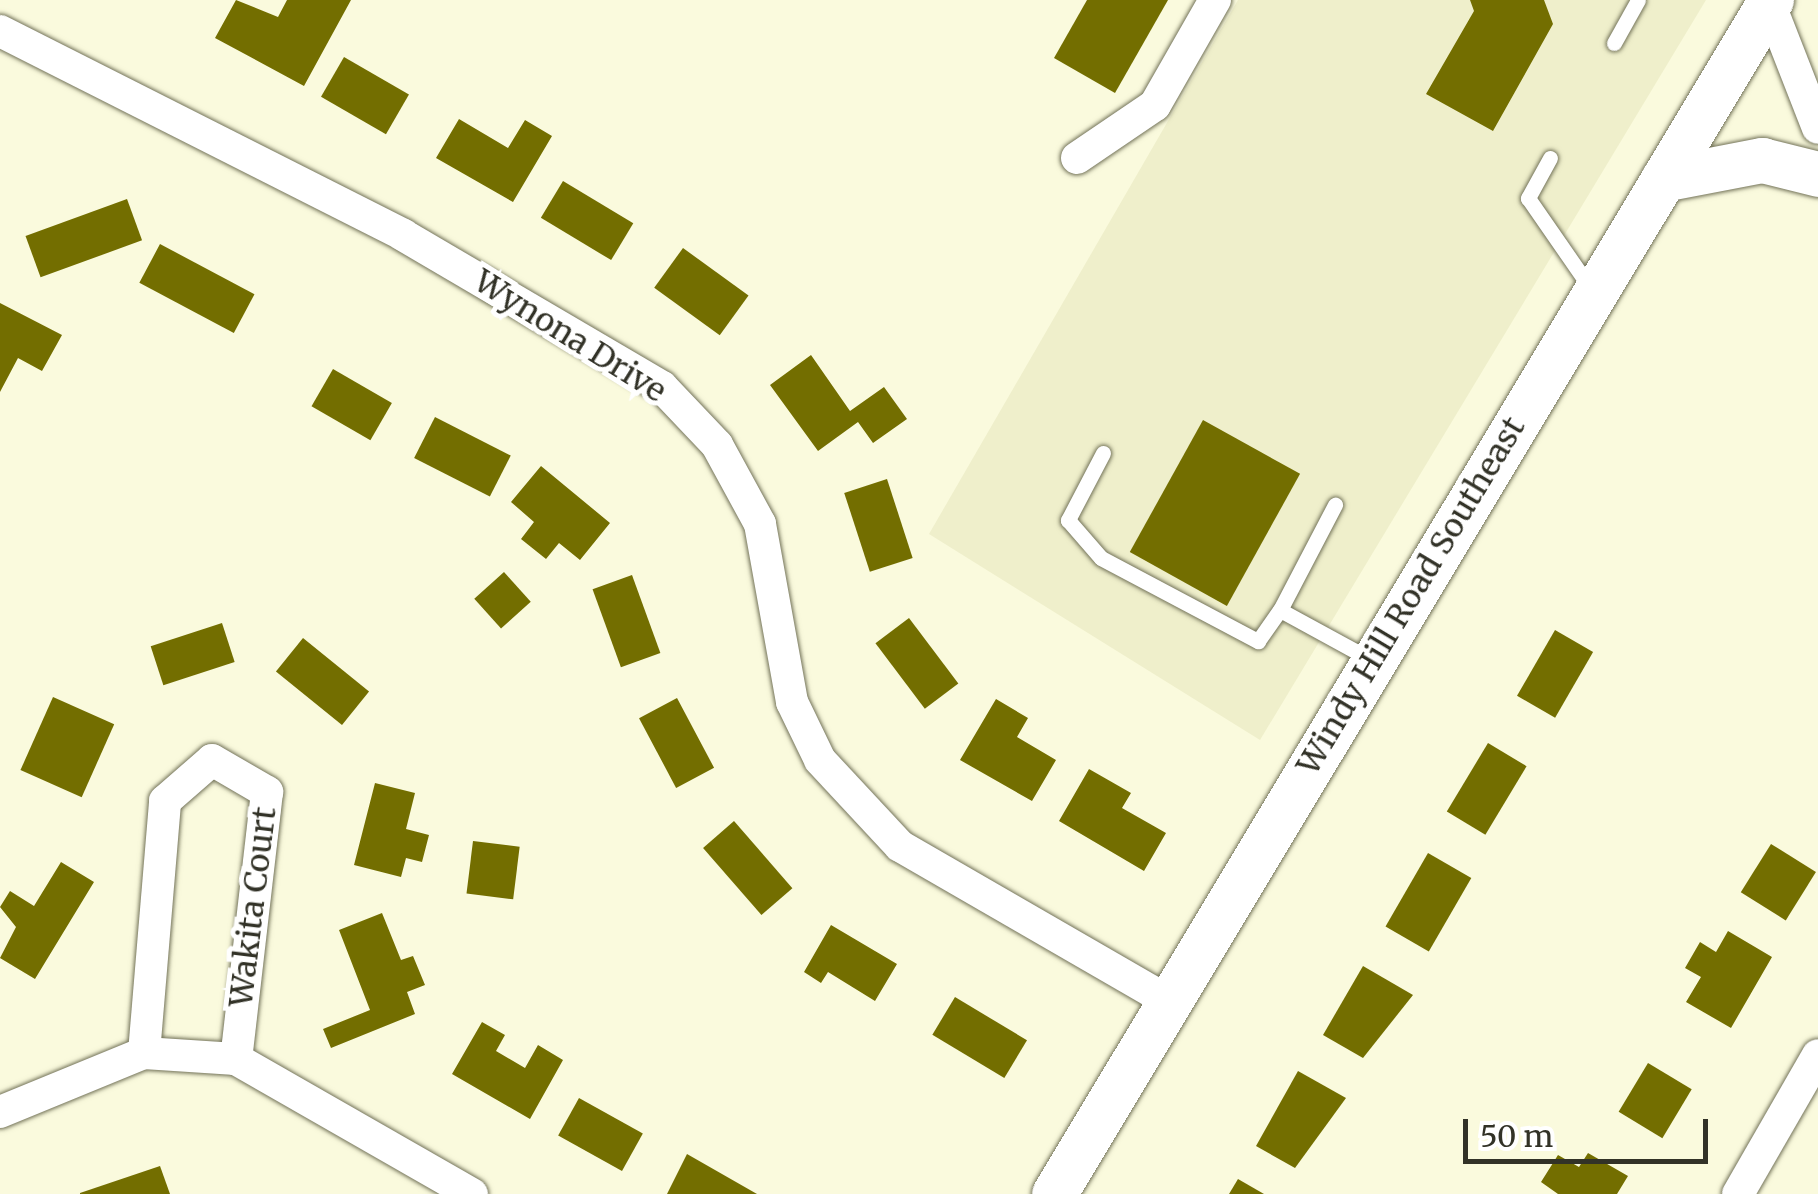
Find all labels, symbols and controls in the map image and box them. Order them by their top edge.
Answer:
street label: Wynona Drive [467,262,673,410]
street label: Windy Hill Road Southeast [1289,410,1533,782]
street label: Wakita Court [222,805,284,1009]
scale bar [1468,1099,1713,1161]
text: 50 m [1480,1117,1553,1155]

